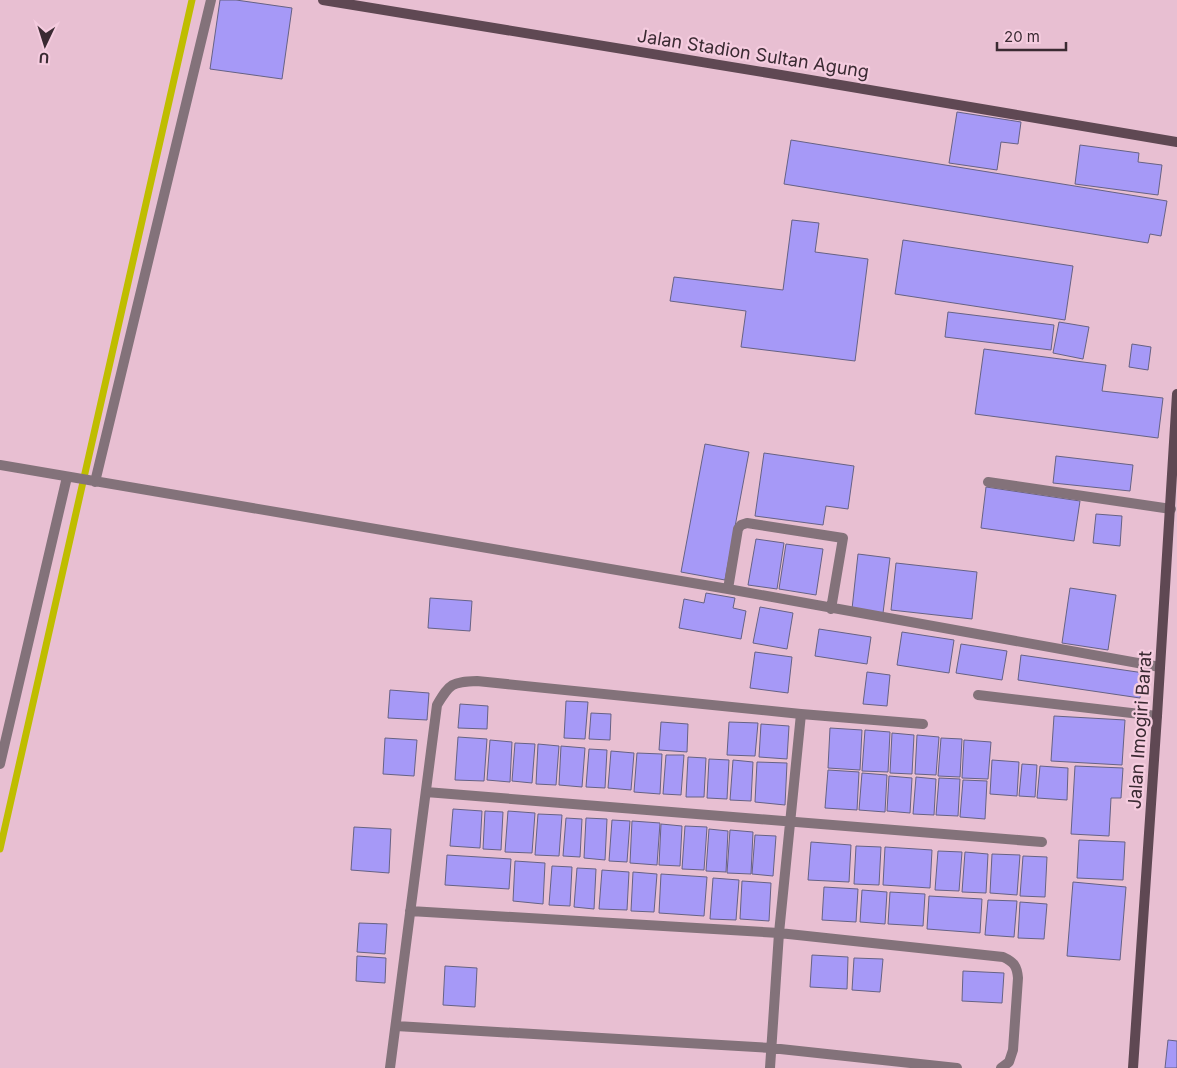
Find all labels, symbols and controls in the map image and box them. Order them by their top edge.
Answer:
north arrow [20,20,70,70]
scale bar [997,20,1066,52]
street label: Jalan Stadion Sultan Agung [636,25,870,82]
text: 20 m [1004,27,1040,46]
text: U [38,50,50,67]
street label: Jalan Imogiri Barat [1123,650,1156,810]

